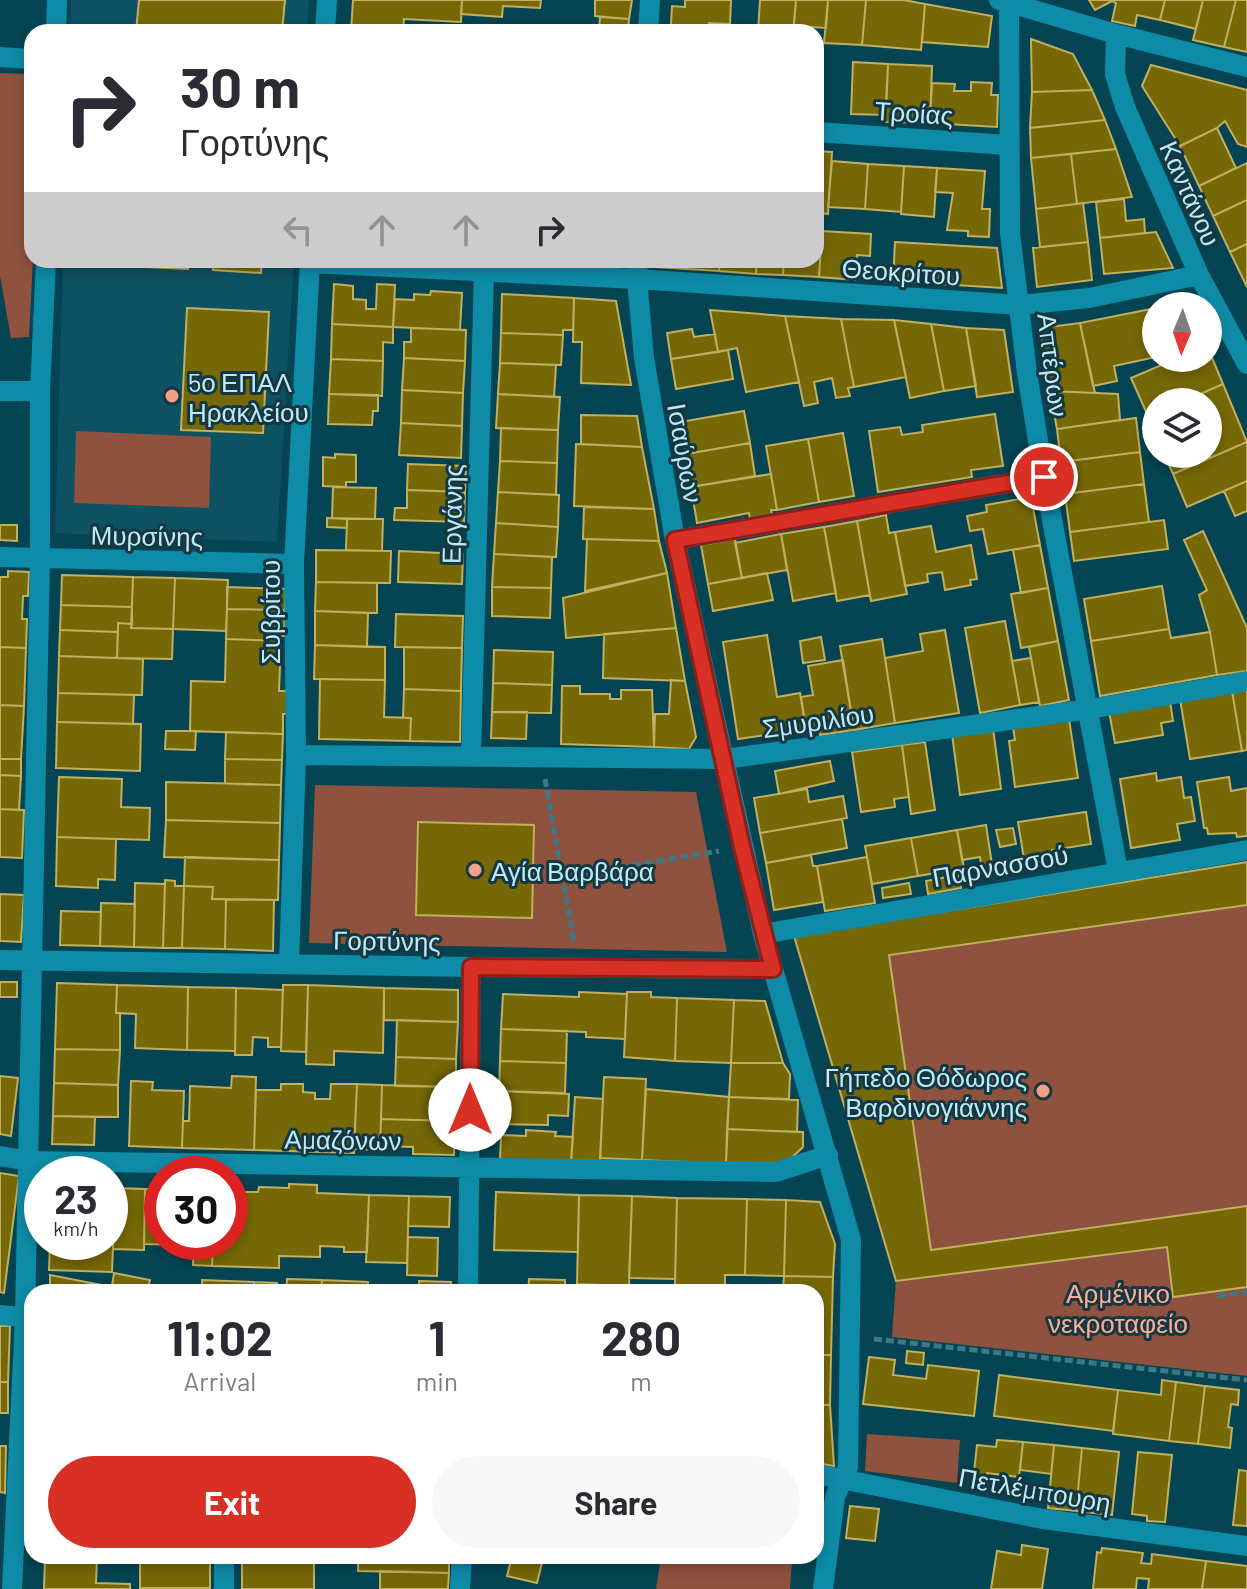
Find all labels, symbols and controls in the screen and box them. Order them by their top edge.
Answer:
text: 30 m [180,52,300,119]
icon: right [48,56,152,160]
street label: Τροίας [874,94,954,130]
text: Γορτύνης [180,120,329,163]
street label: Καντάνου [1154,136,1228,250]
icon: left [276,208,320,252]
icon: ahead [360,208,404,252]
icon: ahead [444,208,488,252]
icon: right [528,208,572,252]
street label: Θεοκρίτου [841,251,961,291]
north arrow [1142,292,1222,372]
map controls [1142,292,1222,468]
street label: Απτέρων [1032,311,1076,419]
place label: 5ο ΕΠΑΛ Ηρακλείου [188,366,309,427]
marker: 5ο ΕΠΑΛ Ηρακλείου [163,387,181,405]
button: layers [1142,388,1222,468]
street label: Ισαύρων [662,401,710,505]
pin [1010,443,1078,511]
icon: arrive [1022,455,1066,499]
street label: Εργάνης [435,464,467,564]
street label: Μυρσίνης [90,519,204,551]
street label: Συβρίτου [254,560,285,664]
street label: Σμυριλίου [760,697,876,743]
street label: Παρνασσού [930,838,1070,892]
place label: Αγία Βαρβάρα [491,855,654,886]
marker: Αγία Βαρβάρα [466,861,484,879]
street label: Γορτύνης [333,924,441,956]
place label: Γήπεδο Θόδωρος Βαρδινογιάννης [824,1061,1027,1122]
position arrow [428,1068,512,1152]
marker: Γήπεδο Θόδωρος Βαρδινογιάννης [1034,1082,1052,1100]
street label: Αμαζόνων [284,1122,402,1156]
speed limit sign: 30 [144,1156,248,1260]
text: 23 [54,1174,98,1222]
text: km/h [53,1216,99,1240]
park label: Αρμένικο νεκροταφείο [1048,1277,1188,1338]
text: 11:02 [167,1308,273,1366]
text: 1 [428,1308,445,1366]
text: 280 [601,1308,681,1366]
text: Arrival [184,1365,256,1396]
text: min [416,1365,458,1396]
text: m [630,1365,652,1396]
button: Exit [48,1456,416,1548]
button: Share [432,1456,800,1548]
street label: Πετλέμπουρη [956,1460,1114,1518]

